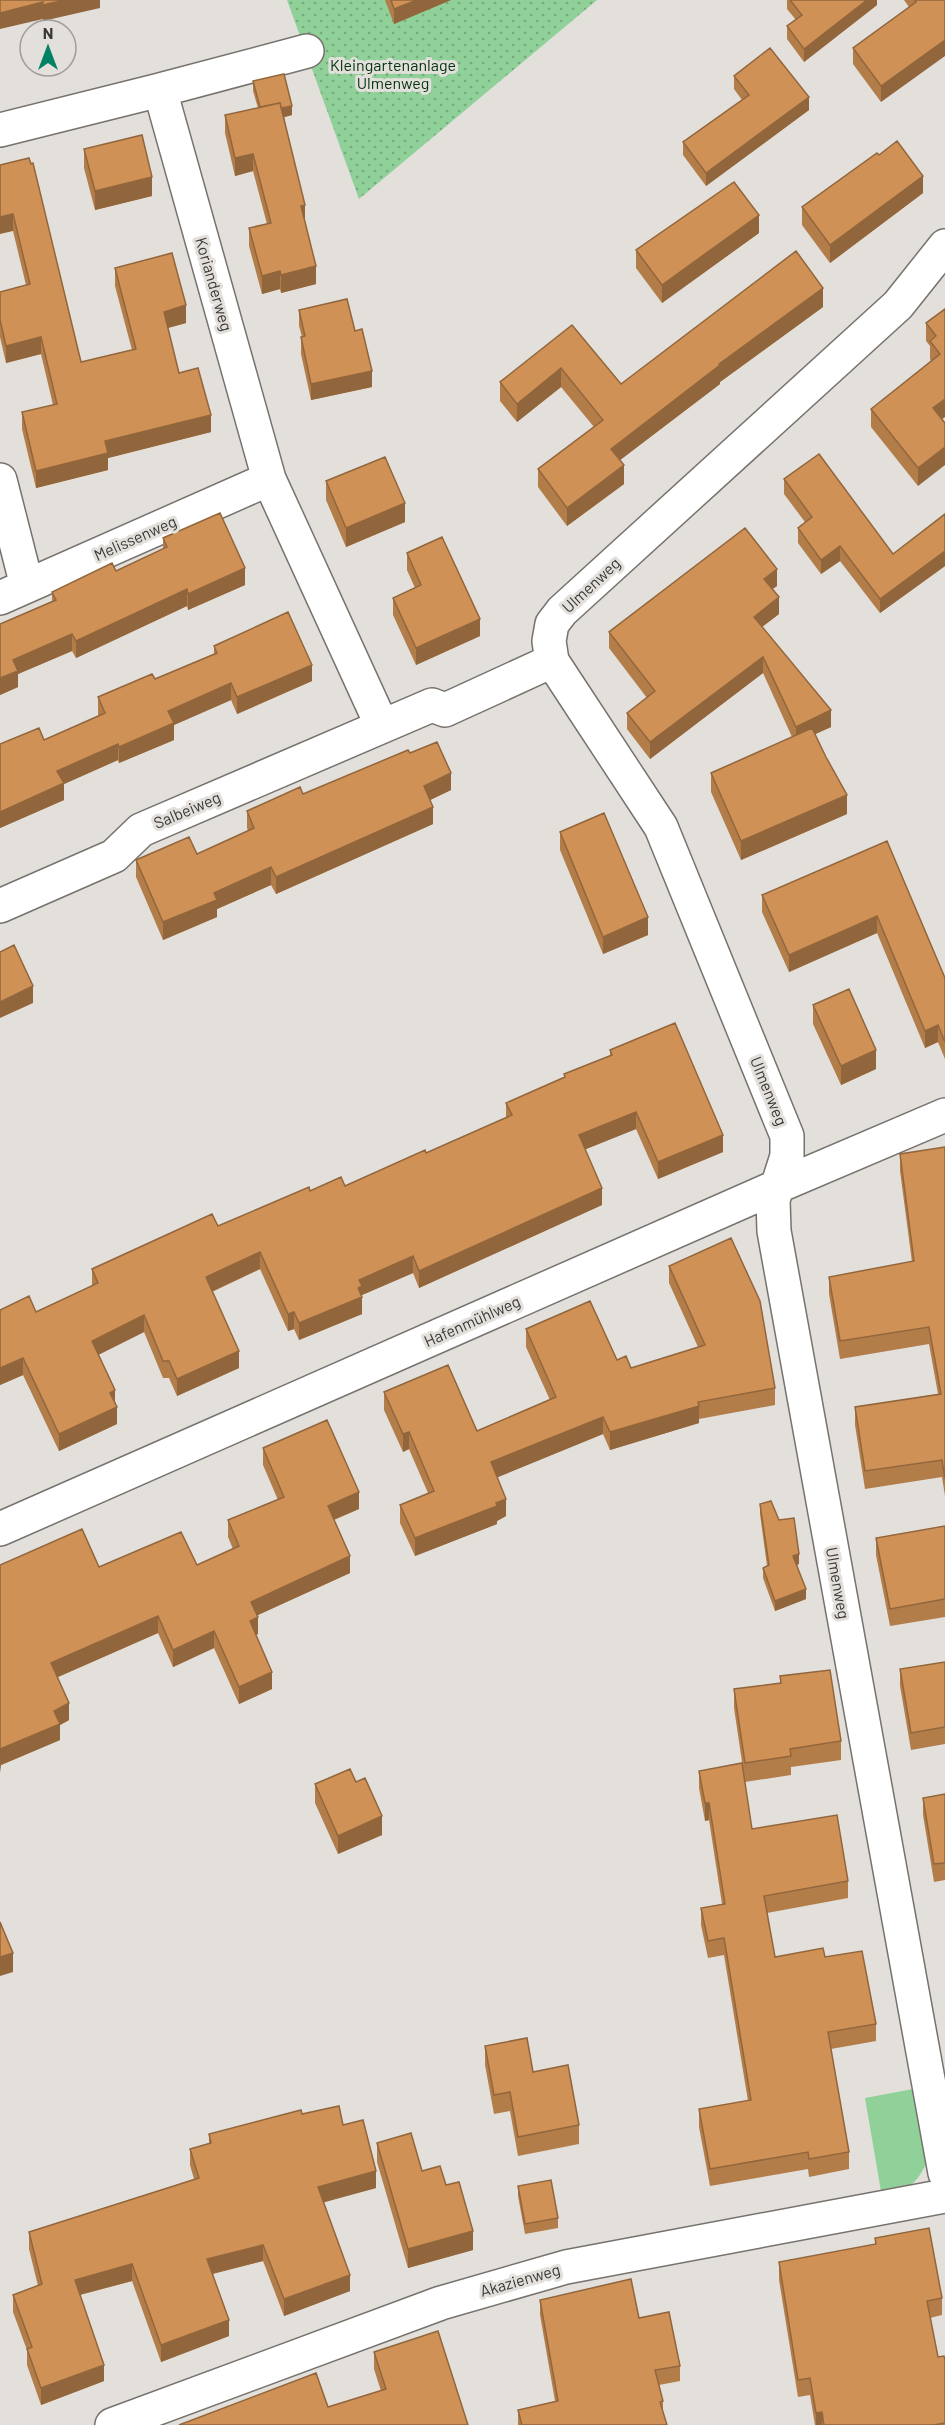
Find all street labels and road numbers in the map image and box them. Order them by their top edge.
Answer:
street label: Korianderweg [192,235,237,333]
street label: Melissenweg [91,511,179,564]
street label: Ulmenweg [558,553,624,616]
street label: Salbeiweg [151,787,223,832]
street label: Ulmenweg [747,1054,792,1128]
street label: Hafenmühlweg [421,1291,523,1350]
street label: Ulmenweg [823,1546,854,1620]
street label: Akazienweg [478,2259,562,2300]

